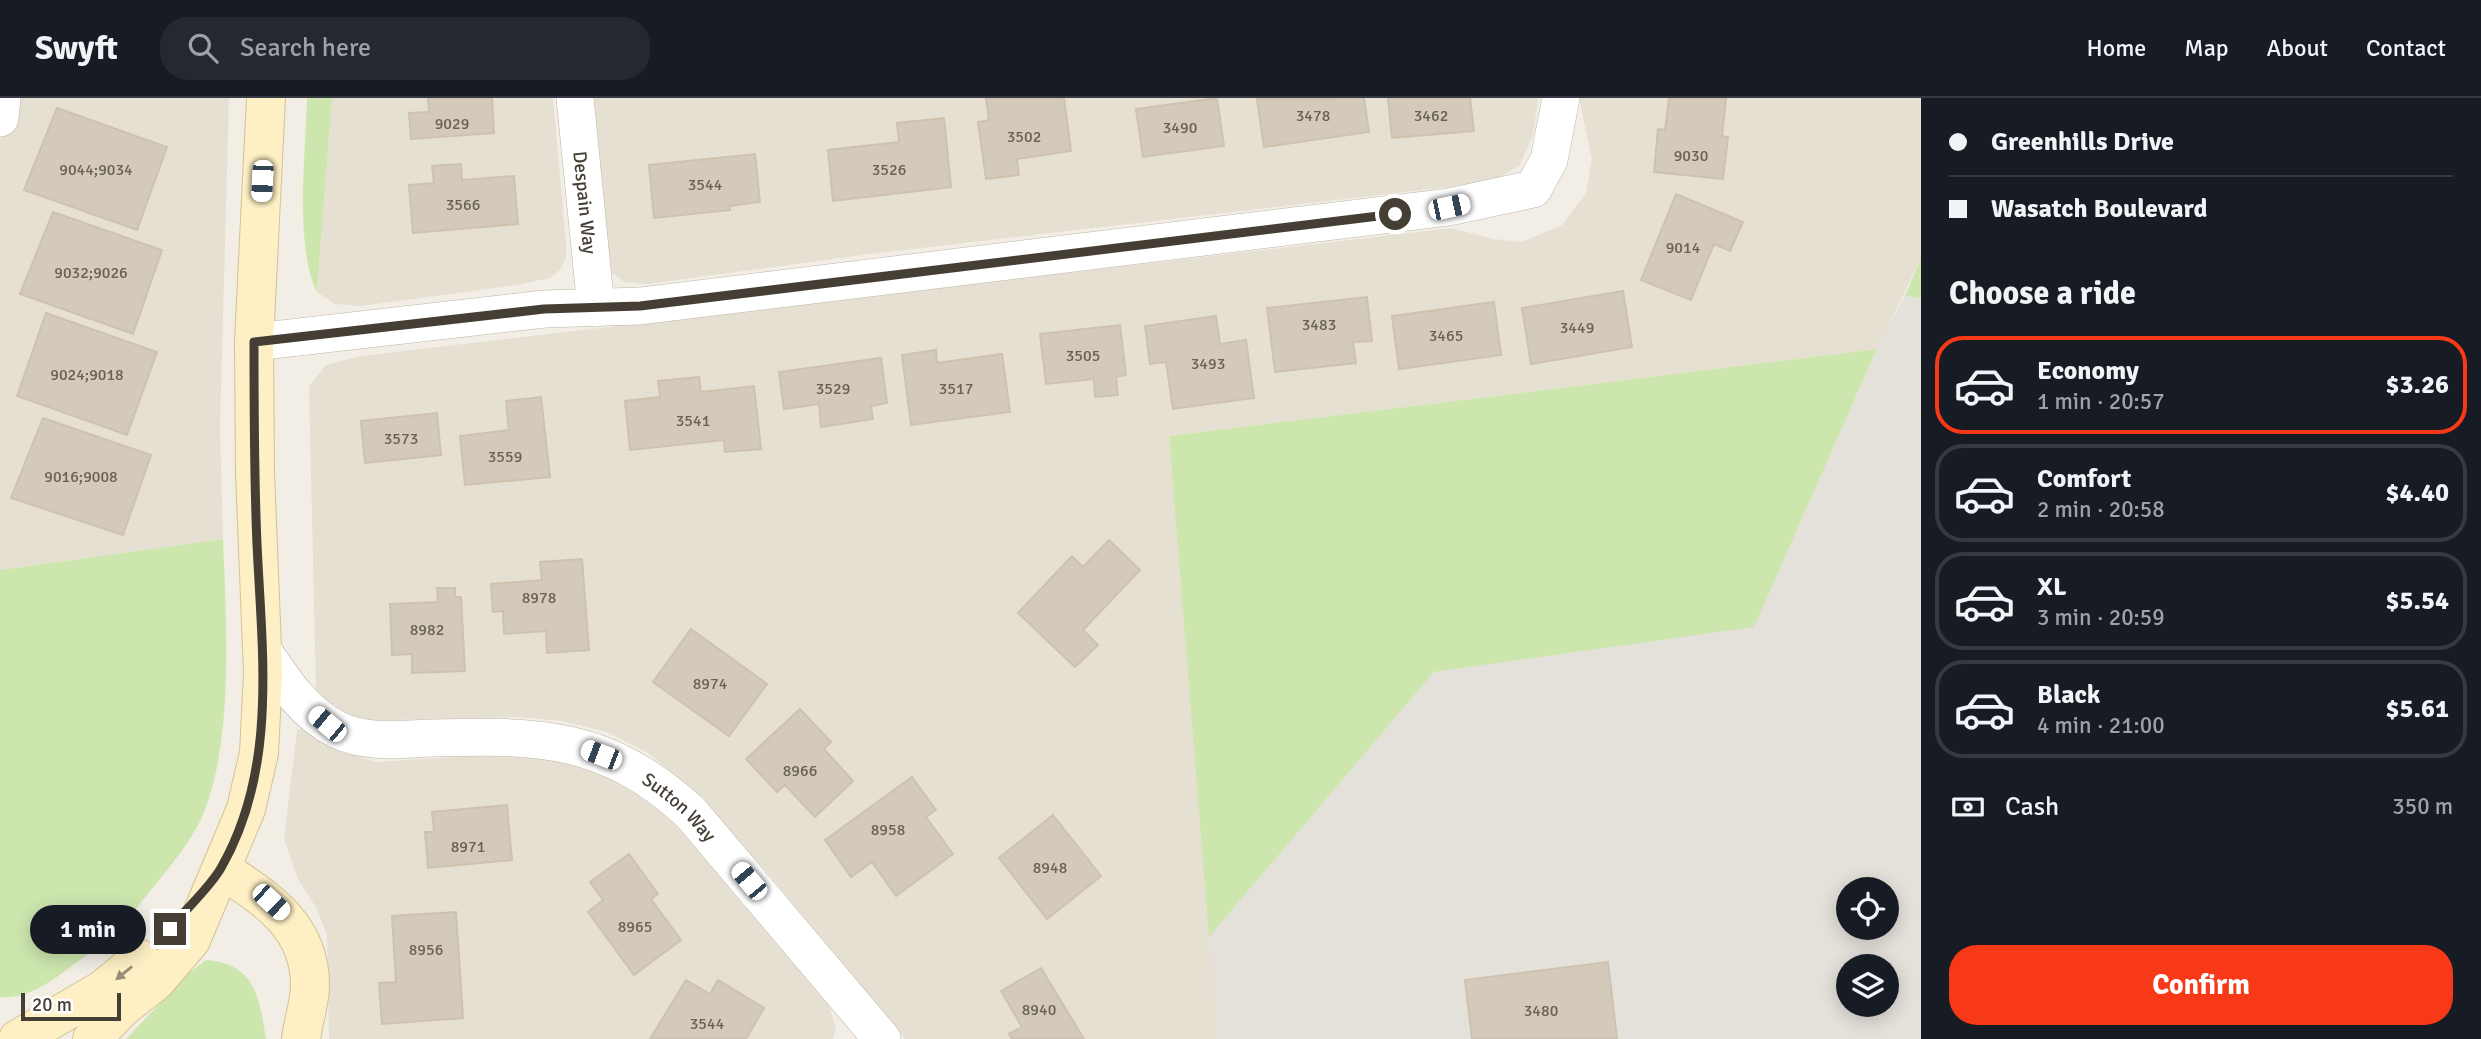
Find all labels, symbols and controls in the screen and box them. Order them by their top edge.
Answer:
search box [160,17,650,80]
text: Swyft [35,28,118,69]
icon: search [184,29,222,67]
text: Search here [240,32,371,64]
text: Home [2086,33,2146,63]
text: Map [2184,33,2229,63]
text: About [2267,33,2328,63]
text: Contact [2366,33,2446,63]
house number: 3478 [1296,106,1330,126]
house number: 3462 [1414,106,1448,126]
house number: 9029 [435,114,469,134]
house number: 3490 [1163,118,1197,138]
text: Greenhills Drive [1991,126,2174,158]
house number: 3502 [1007,127,1041,147]
house number: 9030 [1674,146,1708,166]
street label: Despain Way [567,150,602,255]
car [251,159,274,203]
house number: 9044;9034 [59,160,133,180]
house number: 3526 [872,160,906,180]
house number: 3544 [688,175,723,195]
car [1427,192,1472,222]
text: Wasatch Boulevard [1991,193,2208,225]
house number: 3566 [446,195,480,215]
route start [1379,198,1411,230]
house number: 9014 [1666,238,1701,258]
house number: 9032;9026 [54,263,128,283]
text: Choose a ride [1949,274,2136,313]
house number: 3483 [1302,315,1336,335]
house number: 3449 [1560,318,1594,338]
house number: 3465 [1429,326,1463,346]
house number: 3505 [1066,346,1100,366]
house number: 3493 [1191,354,1225,374]
icon: car [1953,354,2016,417]
text: Economy [2037,355,2139,387]
house number: 9024;9018 [50,365,124,385]
text: $3.26 [2385,369,2449,401]
house number: 3529 [816,379,850,399]
house number: 3517 [939,379,973,399]
text: 1 min · 20:57 [2037,387,2165,416]
house number: 3541 [676,411,710,431]
house number: 3573 [384,429,418,449]
house number: 3559 [488,447,522,467]
icon: car [1953,462,2016,525]
text: Comfort [2037,463,2131,495]
house number: 9016;9008 [44,467,118,487]
text: $4.40 [2385,477,2449,509]
text: 2 min · 20:58 [2037,495,2165,524]
icon: car [1953,570,2016,633]
text: XL [2037,571,2067,603]
text: $5.54 [2385,585,2449,617]
house number: 8978 [522,588,556,608]
text: 3 min · 20:59 [2037,603,2165,632]
house number: 8982 [410,620,444,640]
house number: 8974 [693,674,728,694]
icon: car [1953,678,2016,741]
text: Black [2037,679,2100,711]
text: $5.61 [2385,693,2449,725]
car [305,702,350,746]
text: 4 min · 21:00 [2037,711,2165,740]
car [578,738,625,772]
house number: 8966 [783,761,817,781]
street label: Sutton Way [637,768,721,847]
icon: cash [1949,788,1987,826]
text: Cash [2005,791,2059,823]
text: 350 m [2392,792,2453,821]
house number: 8958 [871,820,905,840]
house number: 8971 [451,837,485,857]
car [728,858,771,904]
house number: 8948 [1033,858,1067,878]
map controls [1836,877,1899,1017]
button: locate [1836,877,1899,940]
car [249,880,294,924]
callout: 1 min [30,904,146,954]
route end [154,913,186,945]
text: 1 min [60,915,116,944]
house number: 8965 [618,917,652,937]
house number: 8956 [409,940,443,960]
button: Confirm [1949,945,2453,1025]
button: layers [1836,954,1899,1017]
one-way arrow [116,965,134,980]
scale bar [21,990,121,1022]
text: 20 m [32,993,72,1017]
house number: 8940 [1022,1000,1056,1020]
house number: 3480 [1524,1001,1558,1021]
house number: 3544 [690,1014,725,1034]

